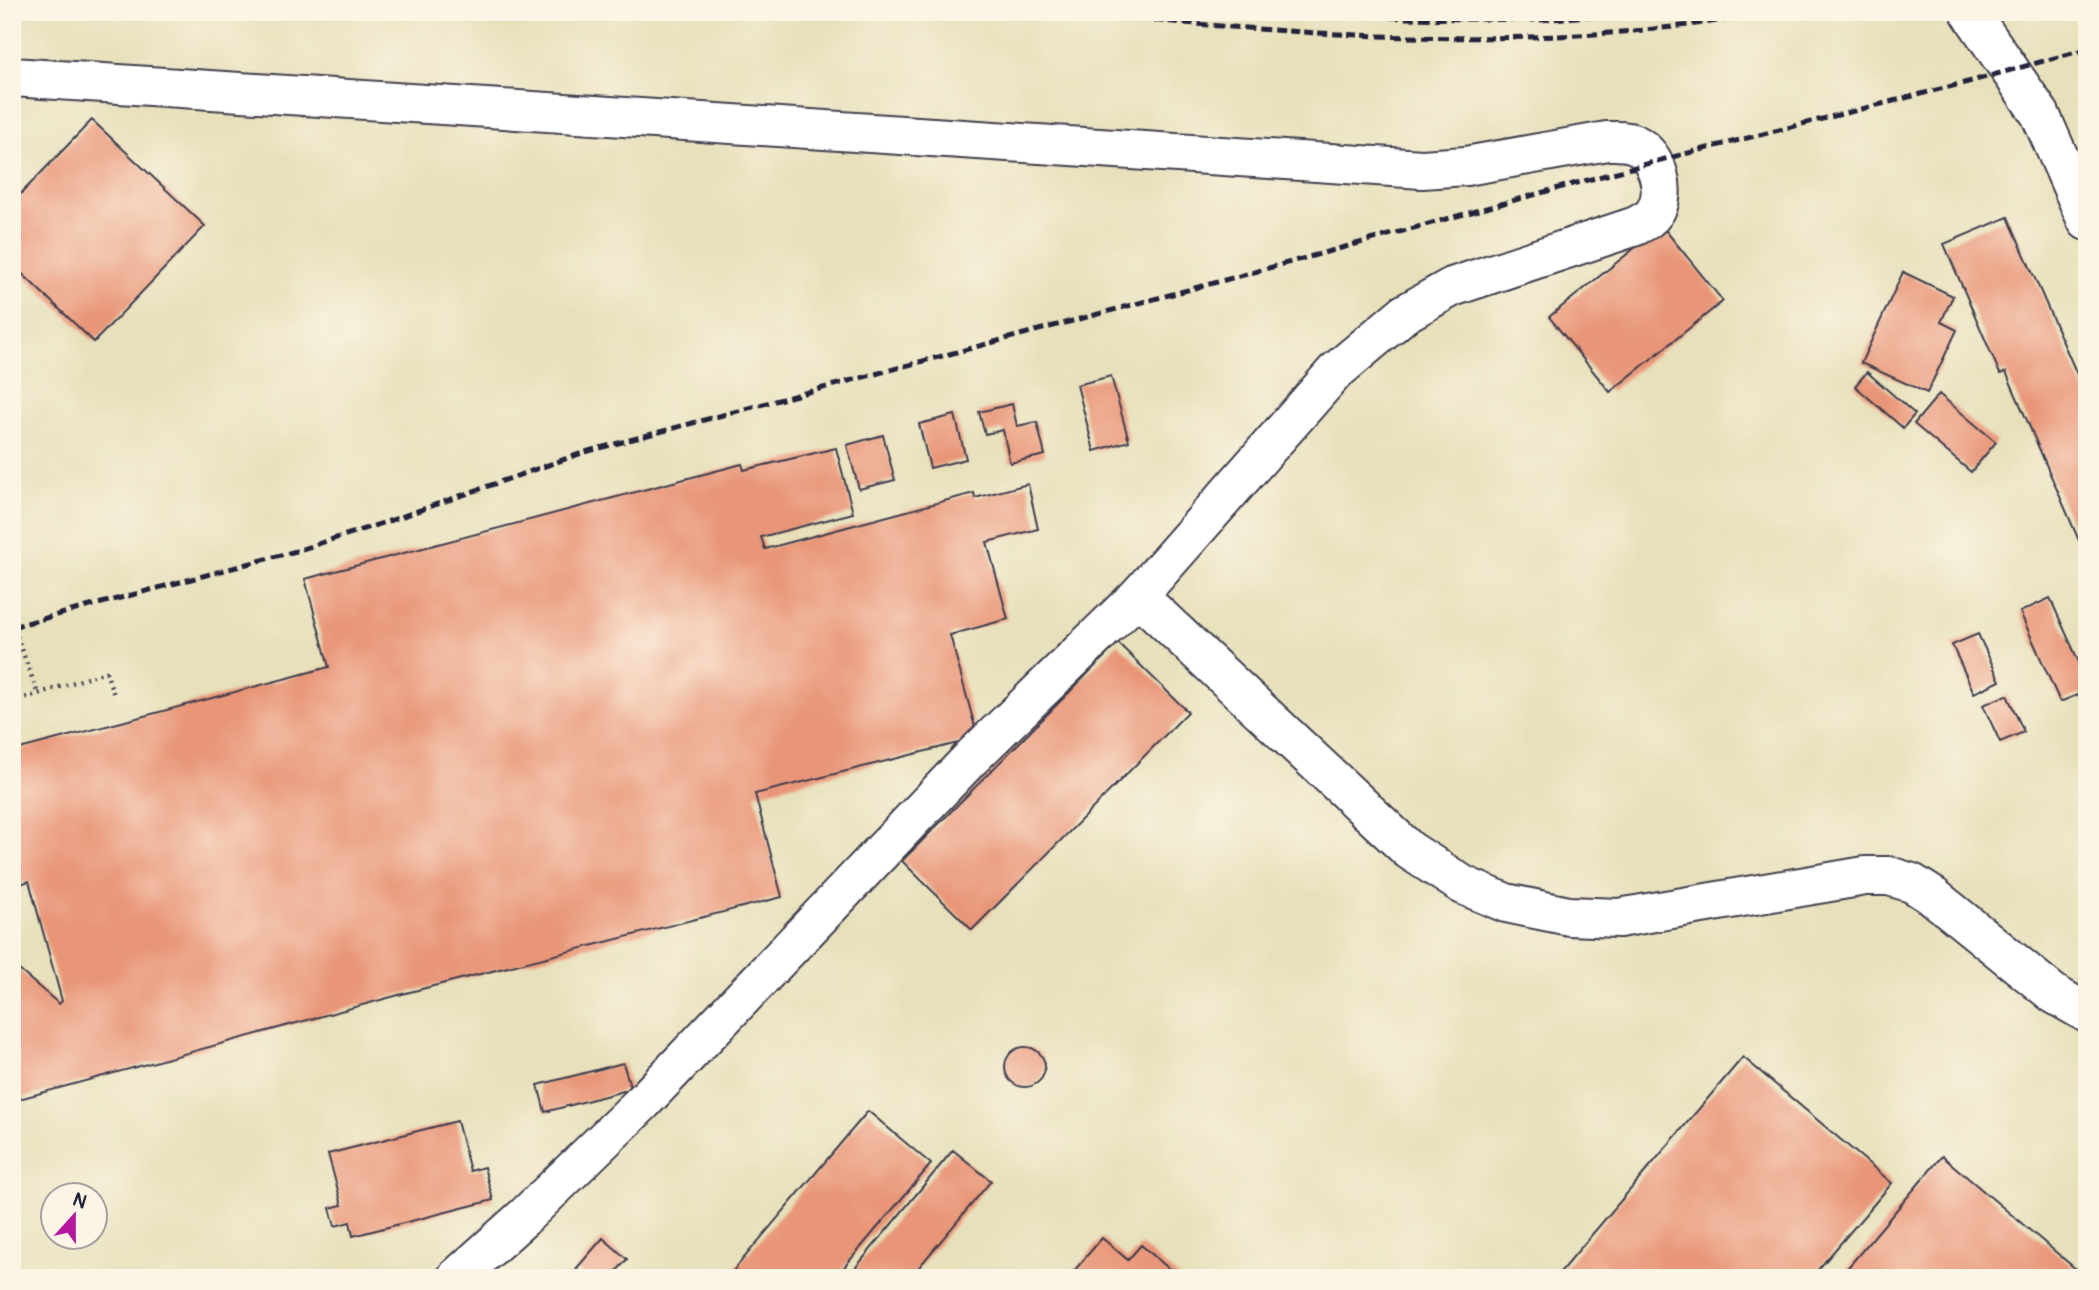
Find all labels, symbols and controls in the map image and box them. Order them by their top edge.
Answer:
north arrow [38,1182,108,1252]
text: N [69,1188,90,1215]

